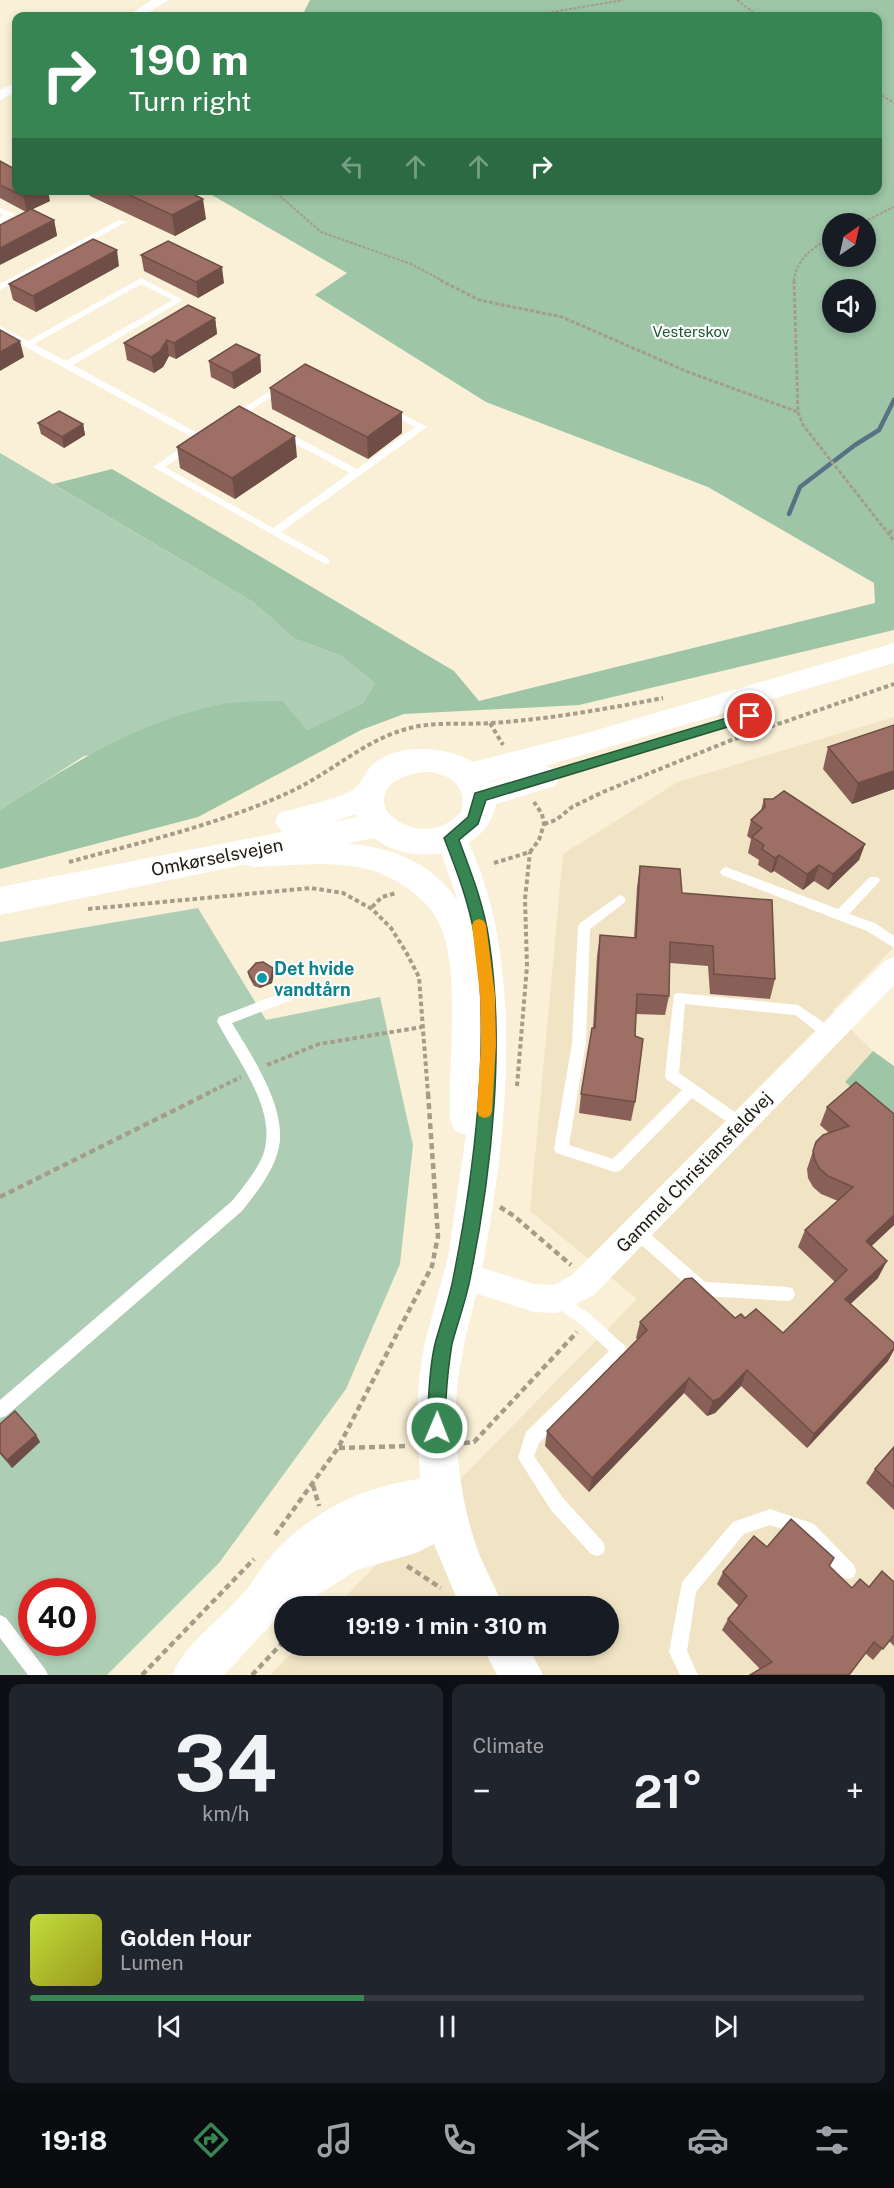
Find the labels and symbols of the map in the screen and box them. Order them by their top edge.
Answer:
north arrow [822,213,876,267]
park label: Vesterskov [653,323,730,340]
pin [724,690,775,741]
street label: Omkørselsvejen [149,834,285,880]
place label: Det hvide vandtårn [274,958,354,1000]
marker: Det hvide vandtårn [255,971,269,985]
street label: Gammel Christiansfeldvej [612,1087,776,1257]
position arrow [405,1396,469,1460]
speed limit sign: 40 [18,1578,96,1656]

